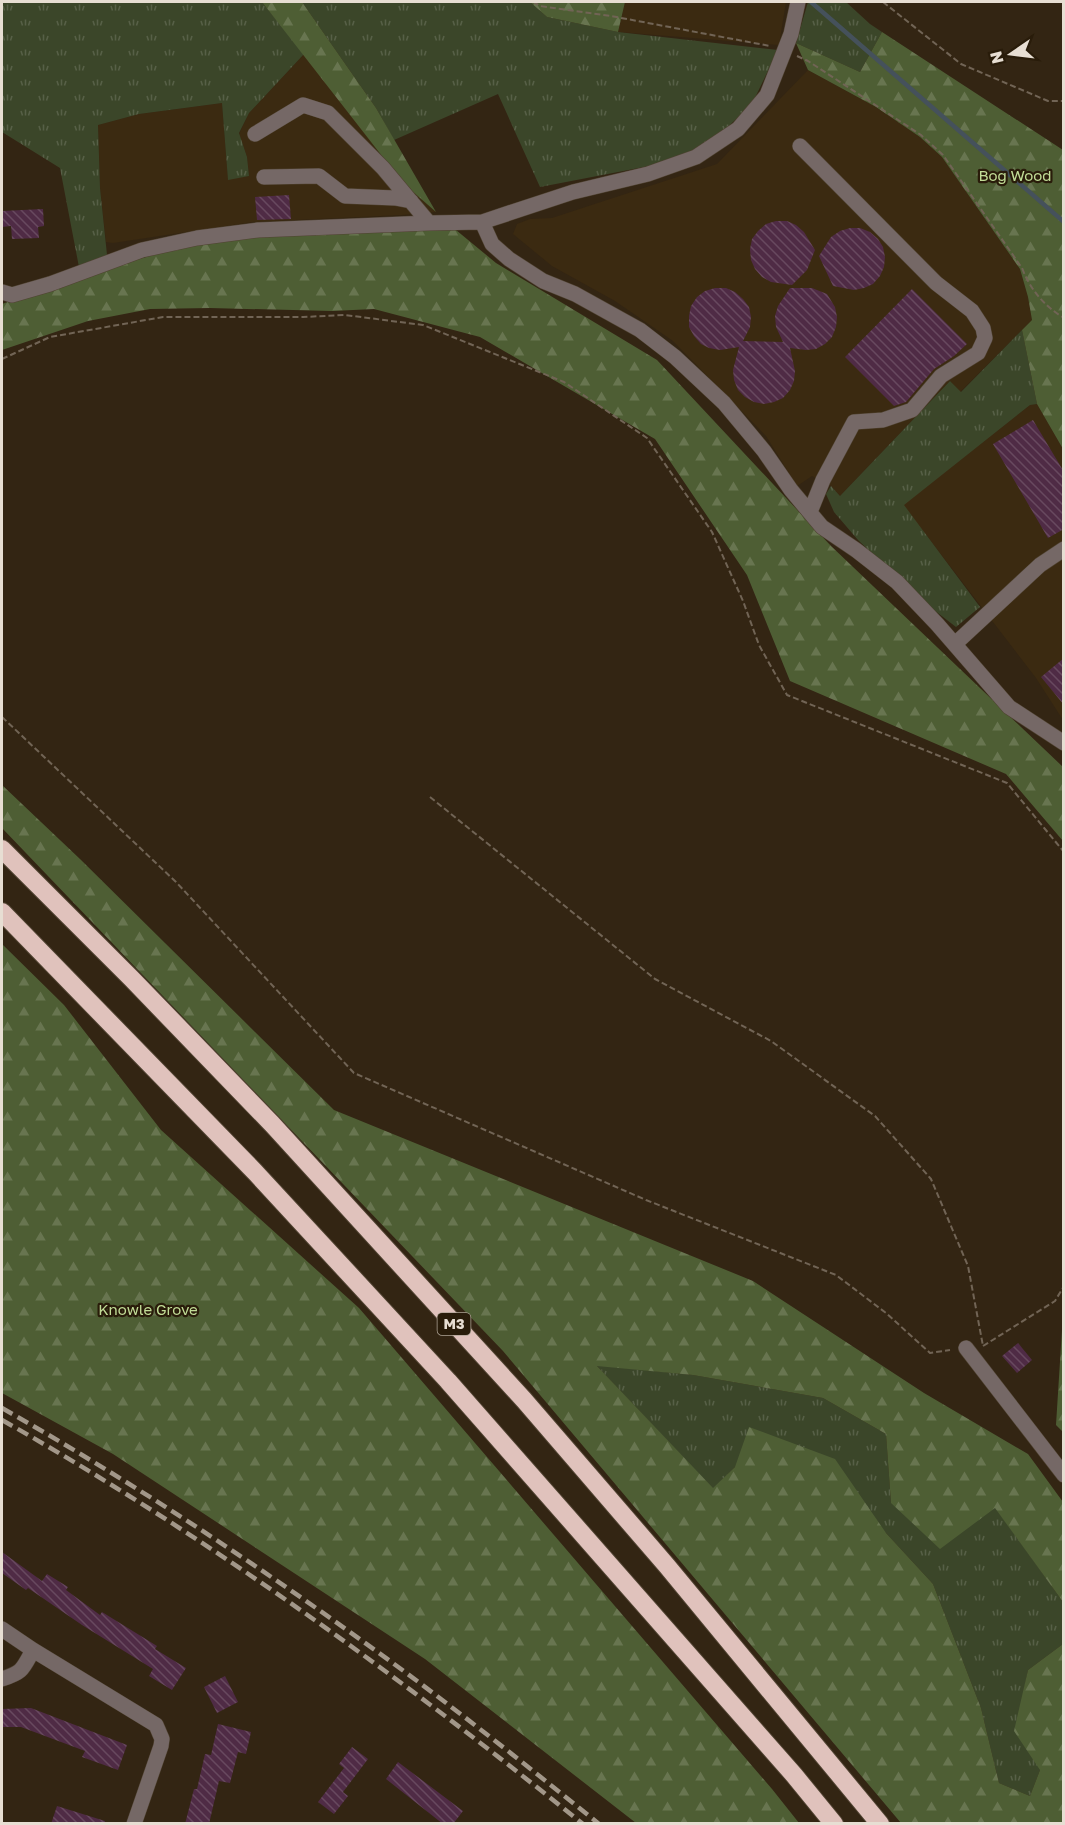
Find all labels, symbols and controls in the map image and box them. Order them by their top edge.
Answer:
north arrow [981,24,1041,84]
text: N [985,49,1008,66]
park label: Bog Wood [978,166,1052,184]
park label: Knowle Grove [98,1300,198,1318]
road number: M3 [438,1313,470,1335]

